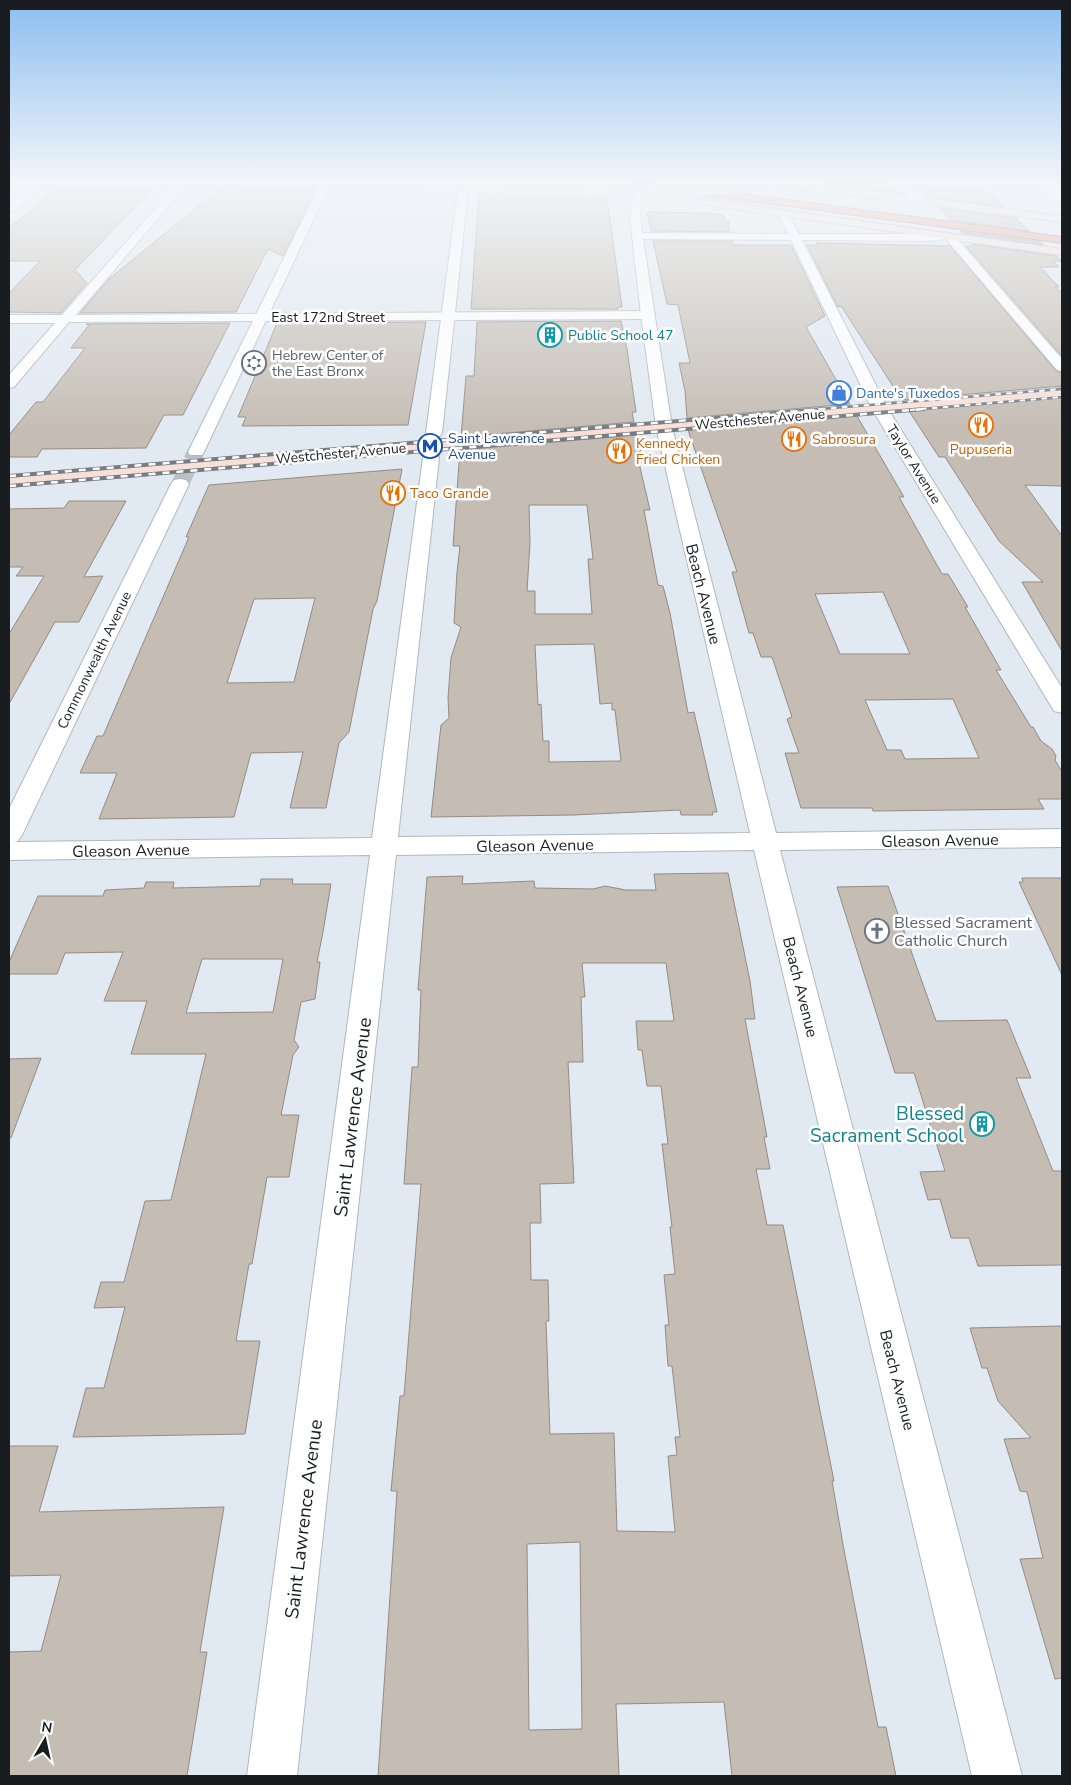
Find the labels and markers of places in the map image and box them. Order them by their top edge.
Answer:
building icon: Public School 47 [537,322,563,348]
place label: Public School 47 [568,326,673,345]
place label: Hebrew Center of the East Bronx [272,346,384,381]
synagogue icon: Hebrew Center of the East Bronx [241,350,267,376]
shop icon: Dante's Tuxedos [826,380,852,406]
place label: Dante's Tuxedos [856,384,960,403]
restaurant icon: Pupuseria [968,412,994,438]
restaurant icon: Sabrosura [781,426,807,452]
place label: Saint Lawrence Avenue [448,429,545,464]
place label: Sabrosura [812,430,876,449]
metro station icon: Saint Lawrence Avenue [417,433,443,459]
place label: Kennedy Fried Chicken [636,434,720,469]
restaurant icon: Kennedy Fried Chicken [606,438,632,464]
place label: Pupuseria [950,440,1012,459]
restaurant icon: Taco Grande [380,480,406,506]
place label: Taco Grande [410,484,489,503]
place label: Blessed Sacrament Catholic Church [894,912,1032,952]
church icon: Blessed Sacrament Catholic Church [864,918,890,944]
place label: Blessed Sacrament School [810,1101,964,1149]
building icon: Blessed Sacrament School [969,1111,995,1137]

